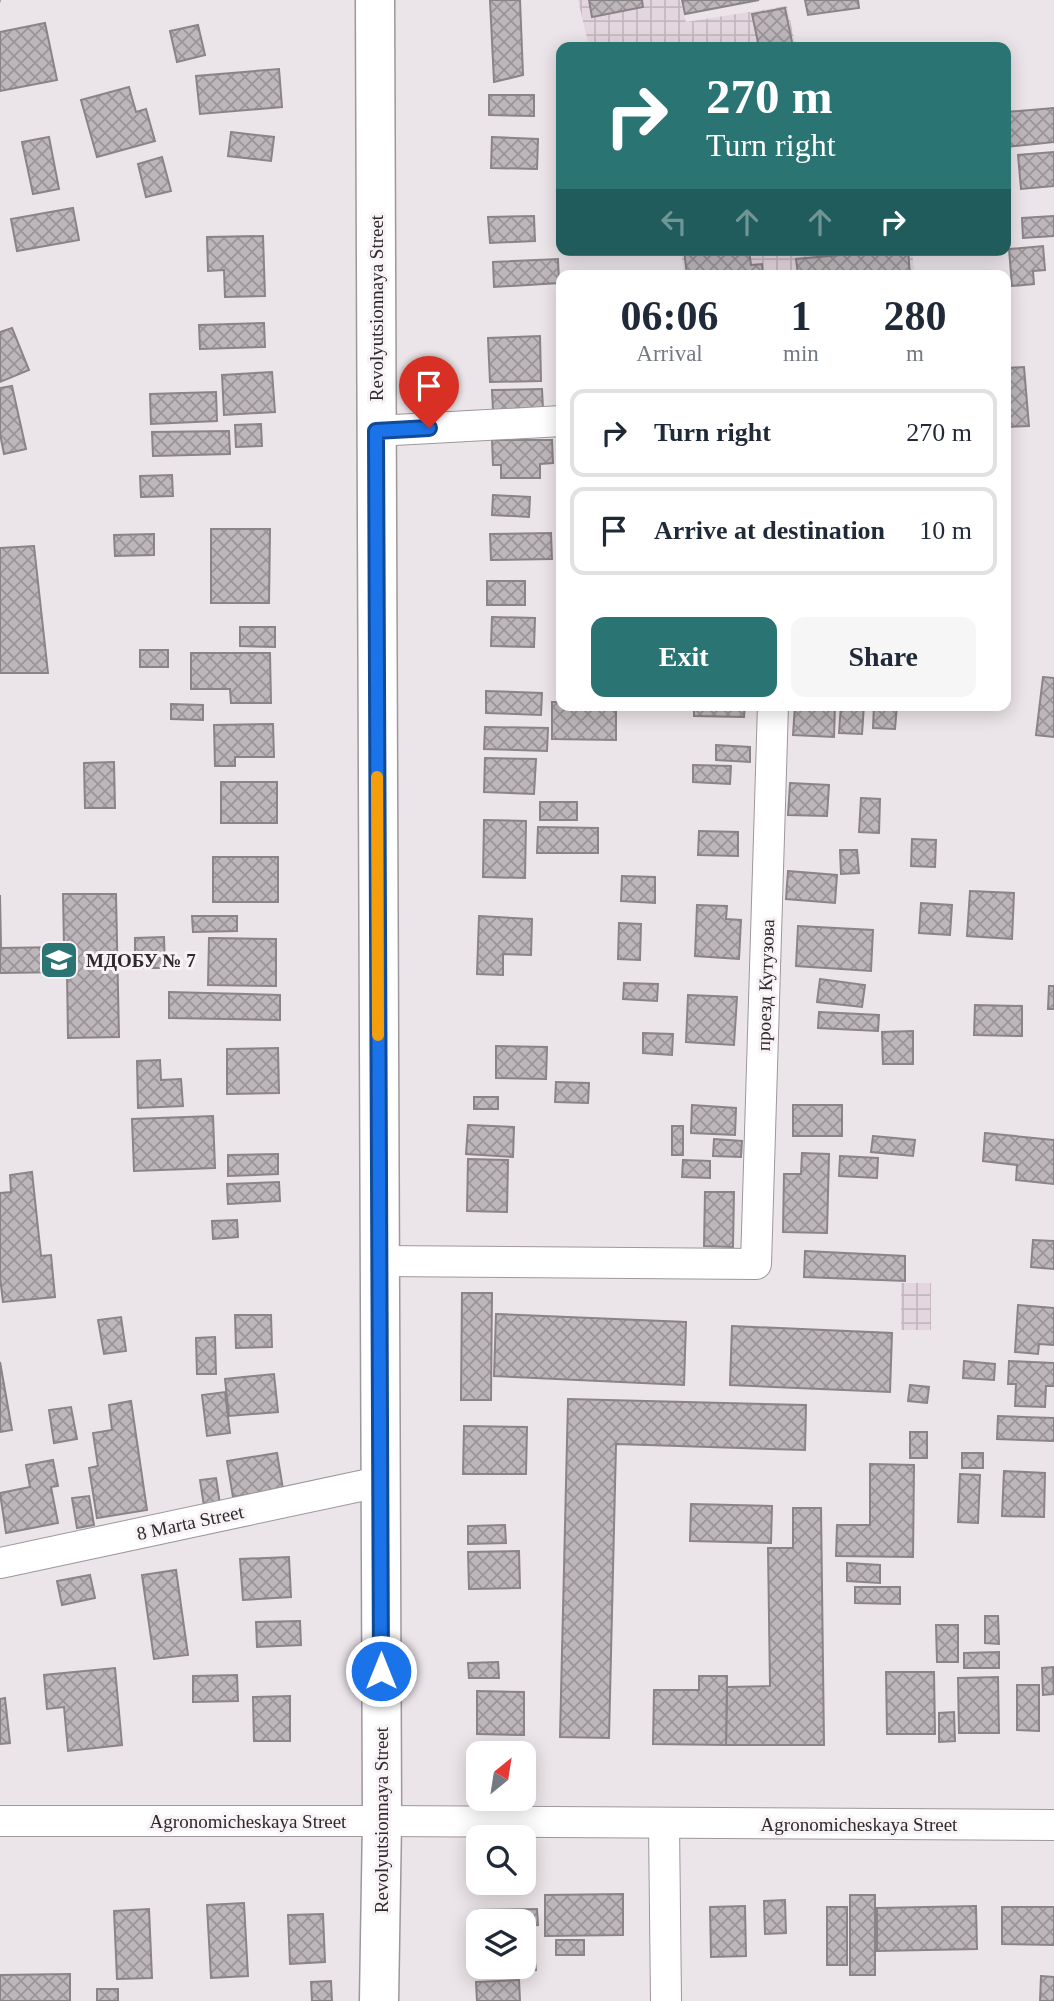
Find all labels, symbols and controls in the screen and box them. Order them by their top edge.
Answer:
text: 270 m [706,69,833,124]
icon: right [591,70,682,161]
text: Turn right [706,127,836,163]
icon: left [655,203,693,241]
icon: ahead [728,203,766,241]
icon: ahead [801,203,839,241]
icon: right [874,203,912,241]
street label: Revolyutsionnaya Street [366,214,387,401]
text: 06:06 [621,293,719,339]
text: 1 [790,293,811,339]
text: 280 [883,293,946,339]
text: Arrival [636,341,703,366]
text: min [783,341,819,366]
text: m [906,341,924,366]
pin [399,356,459,428]
icon: arrive [410,367,448,405]
icon: right [595,414,633,452]
text: Turn right [654,418,771,447]
text: 270 m [906,418,972,447]
icon: arrive [595,512,633,550]
text: Arrive at destination [654,516,885,545]
text: 10 m [919,516,972,545]
button: Exit [591,617,777,697]
button: Share [791,617,976,697]
street label: проезд Кутузова [753,918,778,1051]
school or university icon: МДОБУ № 7 [38,939,80,981]
place label: МДОБУ № 7 [86,950,196,971]
street label: 8 Marta Street [135,1501,246,1544]
position arrow [344,1634,418,1708]
street label: Revolyutsionnaya Street [371,1726,392,1913]
north arrow [466,1741,536,1811]
map controls [466,1741,536,1979]
street label: Agronomicheskaya Street [150,1811,347,1832]
street label: Agronomicheskaya Street [761,1814,958,1835]
button: search [466,1825,536,1895]
button: layers [466,1909,536,1979]

